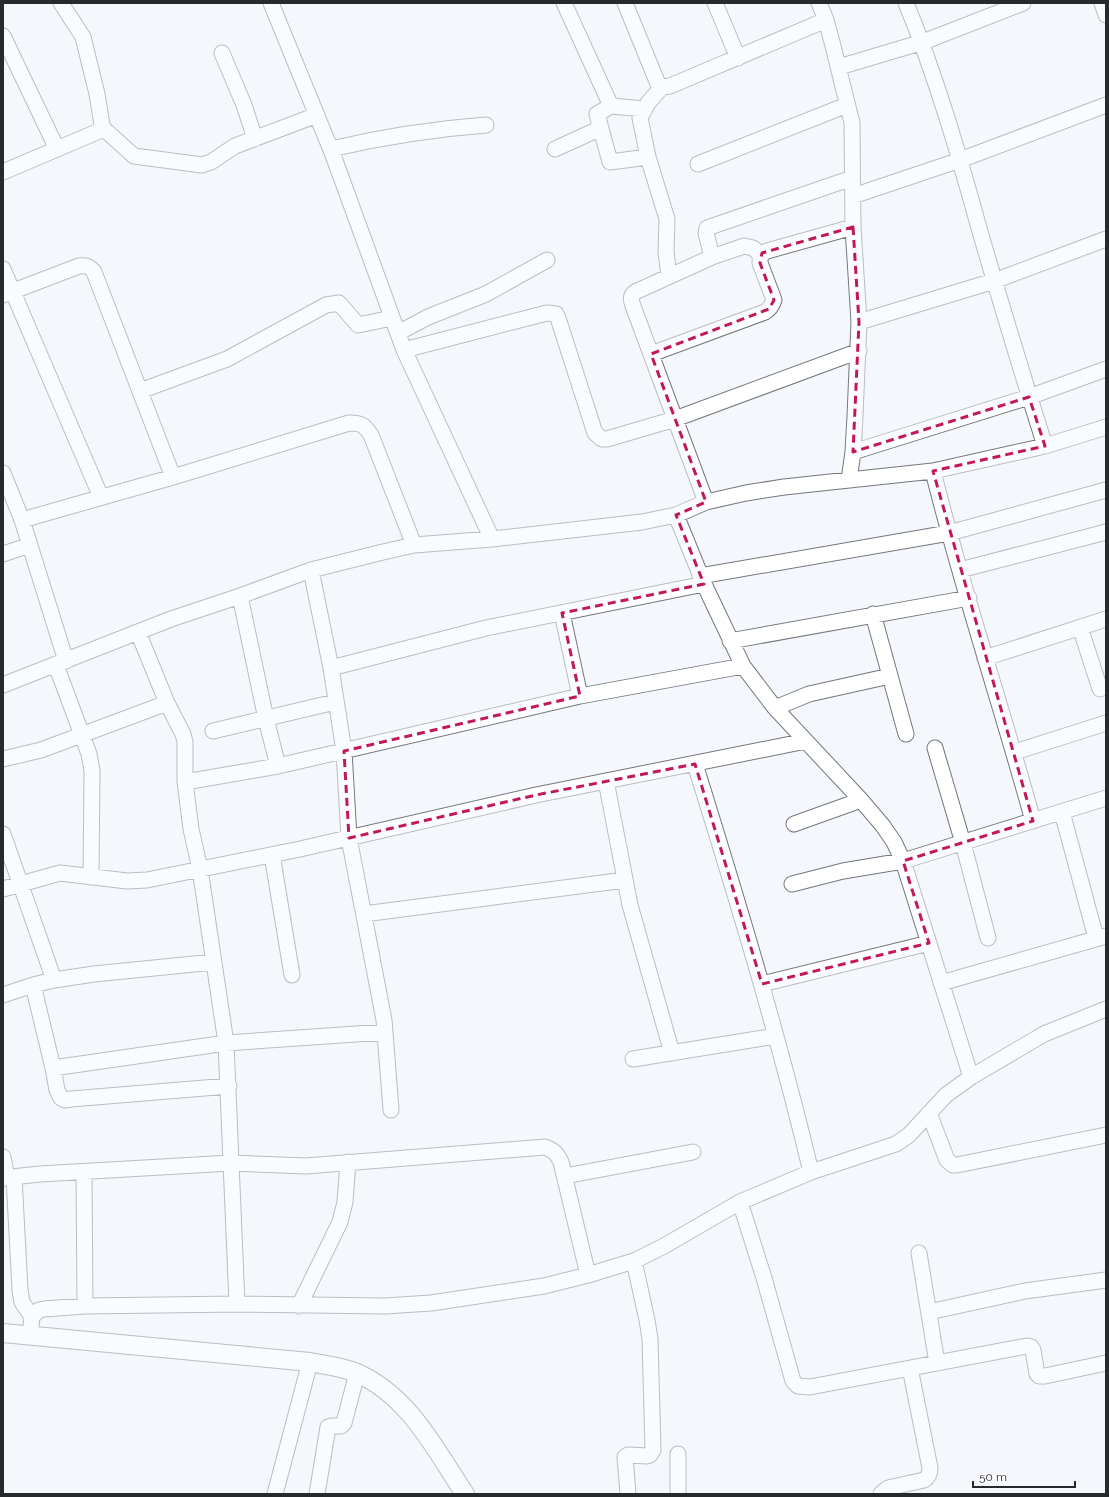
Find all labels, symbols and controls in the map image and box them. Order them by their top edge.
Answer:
scale bar [973,1463,1075,1489]
text: 50 m [979,1470,1007,1484]

